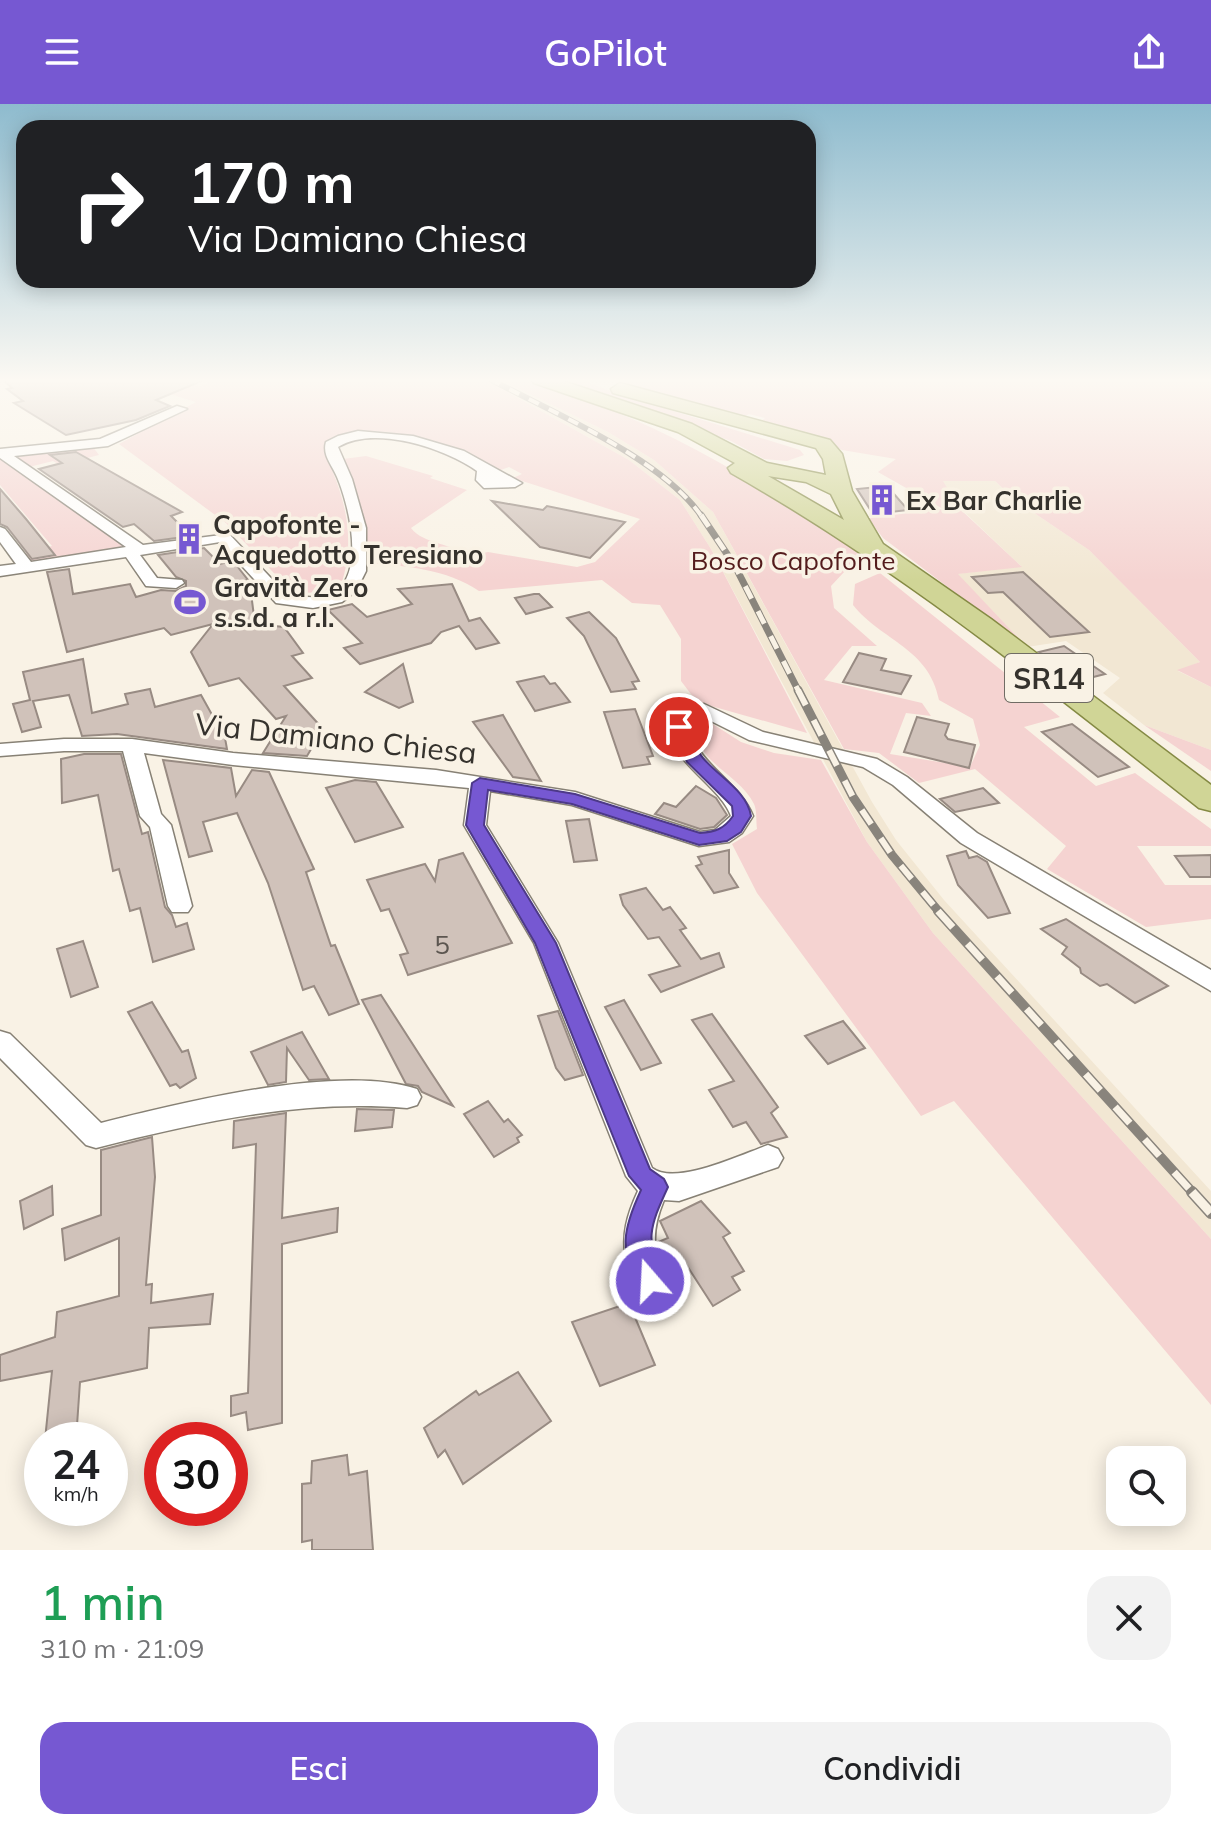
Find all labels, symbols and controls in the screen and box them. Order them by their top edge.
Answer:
icon: menu [40,30,84,74]
text: GoPilot [544,30,667,75]
icon: share [1127,30,1171,74]
text: 170 m [188,147,355,217]
icon: right [56,152,160,256]
text: Via Damiano Chiesa [188,216,527,261]
building icon: Ex Bar Charlie [865,483,899,517]
place label: Ex Bar Charlie [906,484,1082,517]
place label: Capofonte - Acquedotto Teresiano [213,508,483,571]
building icon: Capofonte - Acquedotto Teresiano [172,522,206,556]
park label: Bosco Capofonte [691,544,895,577]
place label: Gravità Zero s.s.d. a r.l. [214,571,368,634]
sports icon: Gravità Zero s.s.d. a r.l. [173,585,207,619]
road number: SR14 [1005,654,1093,702]
pin [645,693,713,761]
street label: Via Damiano Chiesa [193,704,479,772]
icon: arrive [657,705,701,749]
house number: 5 [434,928,450,961]
position arrow [608,1239,692,1323]
speed limit sign: 30 [144,1422,248,1526]
text: 24 [52,1439,100,1489]
map controls [1106,1446,1186,1526]
button: search [1106,1446,1186,1526]
text: km/h [53,1481,99,1506]
text: 1 min [40,1572,165,1632]
button: close [1087,1576,1171,1660]
text: 310 m · 21:09 [40,1632,204,1665]
button: Esci [40,1722,598,1814]
button: Condividi [614,1722,1171,1814]

